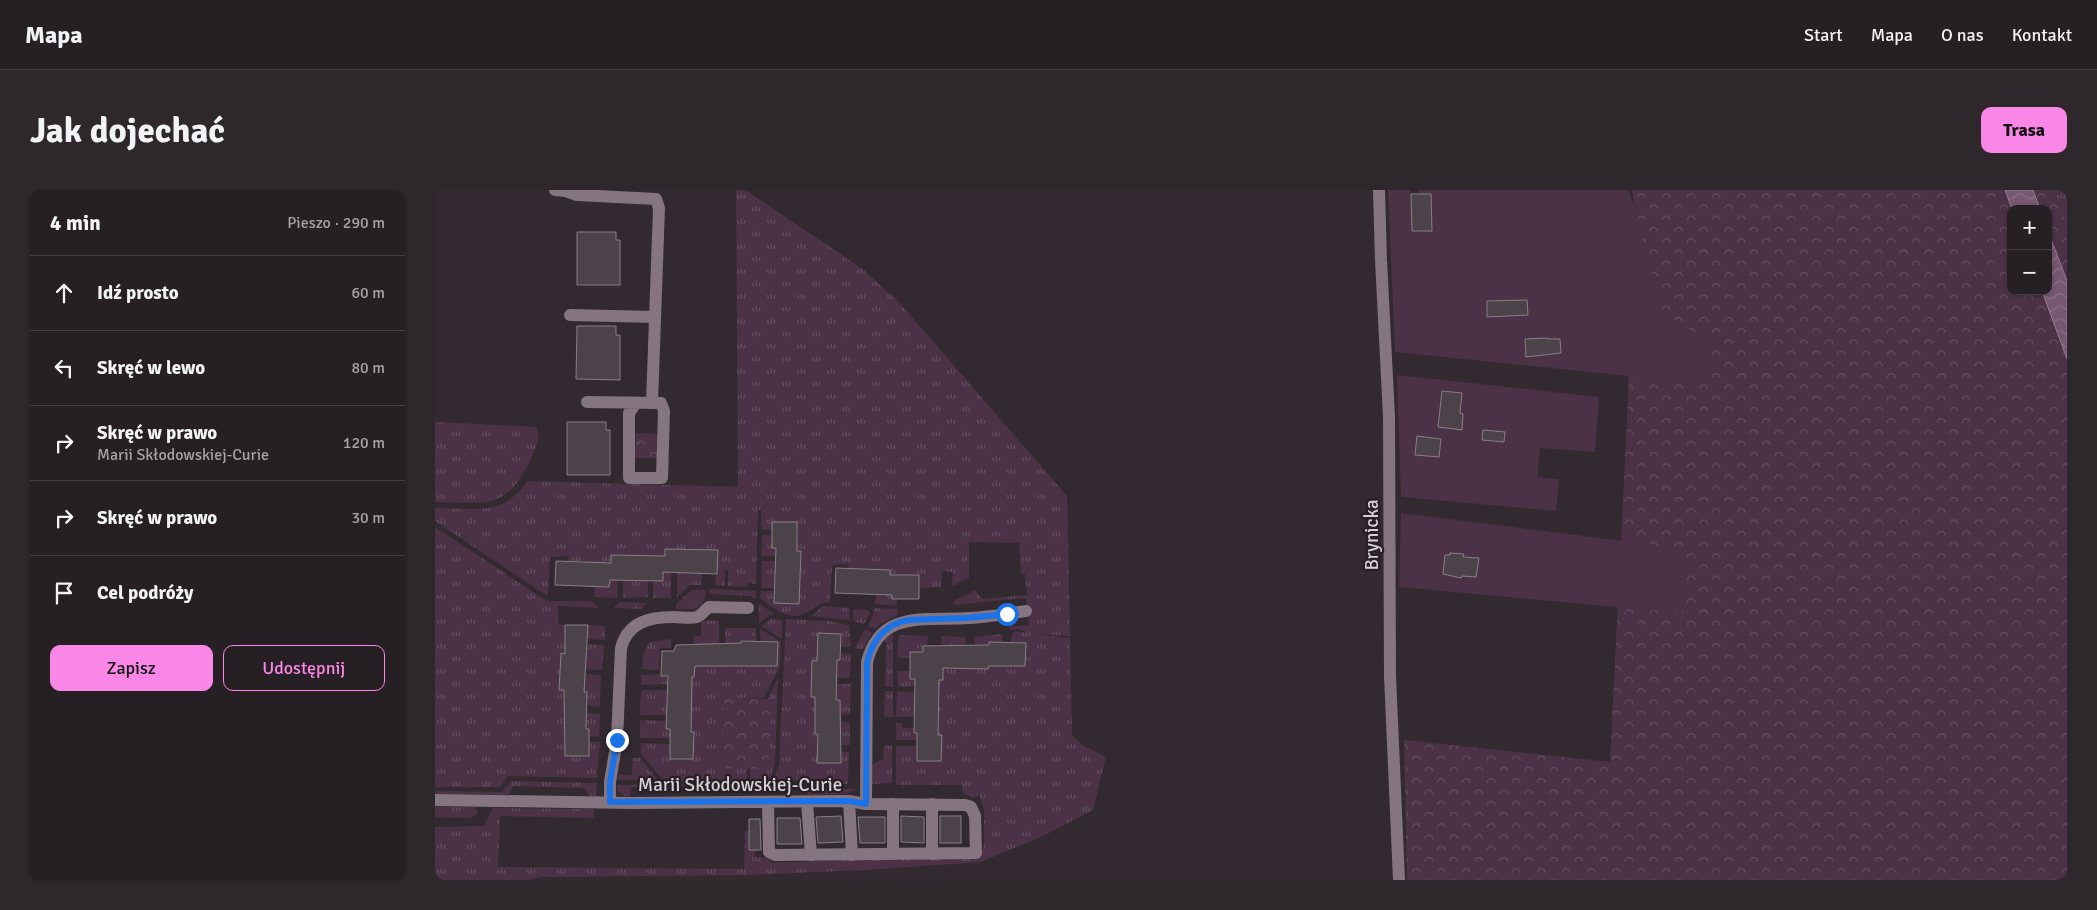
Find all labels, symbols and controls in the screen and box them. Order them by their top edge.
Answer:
text: Mapa [25,20,83,50]
text: Start [1804,24,1843,46]
text: Mapa [1871,24,1913,46]
text: O nas [1941,24,1984,46]
text: Kontakt [2012,24,2072,46]
button: Trasa [1981,107,2067,153]
text: Jak dojechać [30,109,225,152]
map controls [2007,205,2052,295]
button: + [2007,205,2052,250]
text: 4 min [50,210,101,236]
text: Pieszo · 290 m [287,213,385,233]
button: − [2007,250,2052,295]
icon: ahead [50,279,78,307]
text: Idź prosto [97,281,179,305]
text: 60 m [351,283,385,303]
icon: left [50,354,78,382]
text: Skręć w lewo [97,356,205,380]
text: 80 m [351,358,385,378]
text: Skręć w prawo [97,421,217,445]
icon: right [50,429,78,457]
text: 120 m [343,433,385,453]
text: Marii Skłodowskiej-Curie [97,445,269,465]
street label: Brynicka [1360,499,1384,571]
icon: right [50,504,78,532]
text: Skręć w prawo [97,506,217,530]
text: 30 m [351,508,385,528]
icon: arrive [50,579,78,607]
text: Cel podróży [97,581,193,605]
route start [996,603,1019,626]
button: Zapisz [50,645,213,691]
button: Udostępnij [223,645,385,691]
route end [606,729,629,752]
street label: Marii Skłodowskiej-Curie [638,773,842,797]

